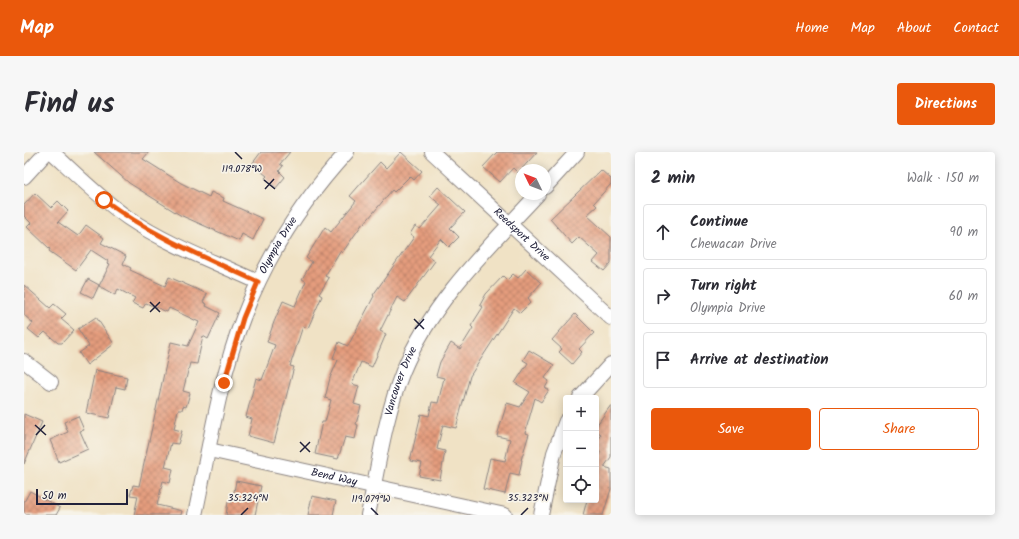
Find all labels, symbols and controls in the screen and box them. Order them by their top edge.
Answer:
text: Map [20,13,54,43]
text: Home [795,17,829,39]
text: Map [851,17,875,39]
text: About [897,17,931,39]
text: Contact [953,17,999,39]
text: Find us [24,82,115,127]
button: Directions [897,83,995,125]
text: 119.078°W [222,161,262,177]
north arrow [515,164,551,200]
text: 2 min [651,165,695,192]
text: Walk · 150 m [907,168,979,189]
route start [95,191,113,209]
street label: Reedsport Drive [489,204,554,266]
text: Continue [690,210,748,234]
street label: Olympia Drive [255,213,302,277]
icon: ahead [652,221,674,243]
text: 90 m [950,222,978,243]
text: Chewacan Drive [690,234,777,255]
text: Turn right [690,274,757,298]
icon: right [652,285,674,307]
text: 60 m [949,286,978,307]
text: Olympia Drive [690,298,765,319]
street label: Vancouver Drive [380,343,422,418]
text: Arrive at destination [690,348,829,372]
icon: arrive [652,349,674,371]
route end [215,374,233,392]
map controls [563,395,599,503]
button: + [563,395,599,431]
button: Save [651,408,811,450]
button: Share [819,408,979,450]
button: − [563,431,599,467]
street label: Bend Way [309,464,360,491]
button: locate [563,467,599,503]
scale bar [36,487,128,506]
text: 50 m [42,487,67,505]
text: 35.324°N [228,490,269,506]
text: 35.323°N [508,490,549,506]
text: 119.079°W [351,491,391,507]

